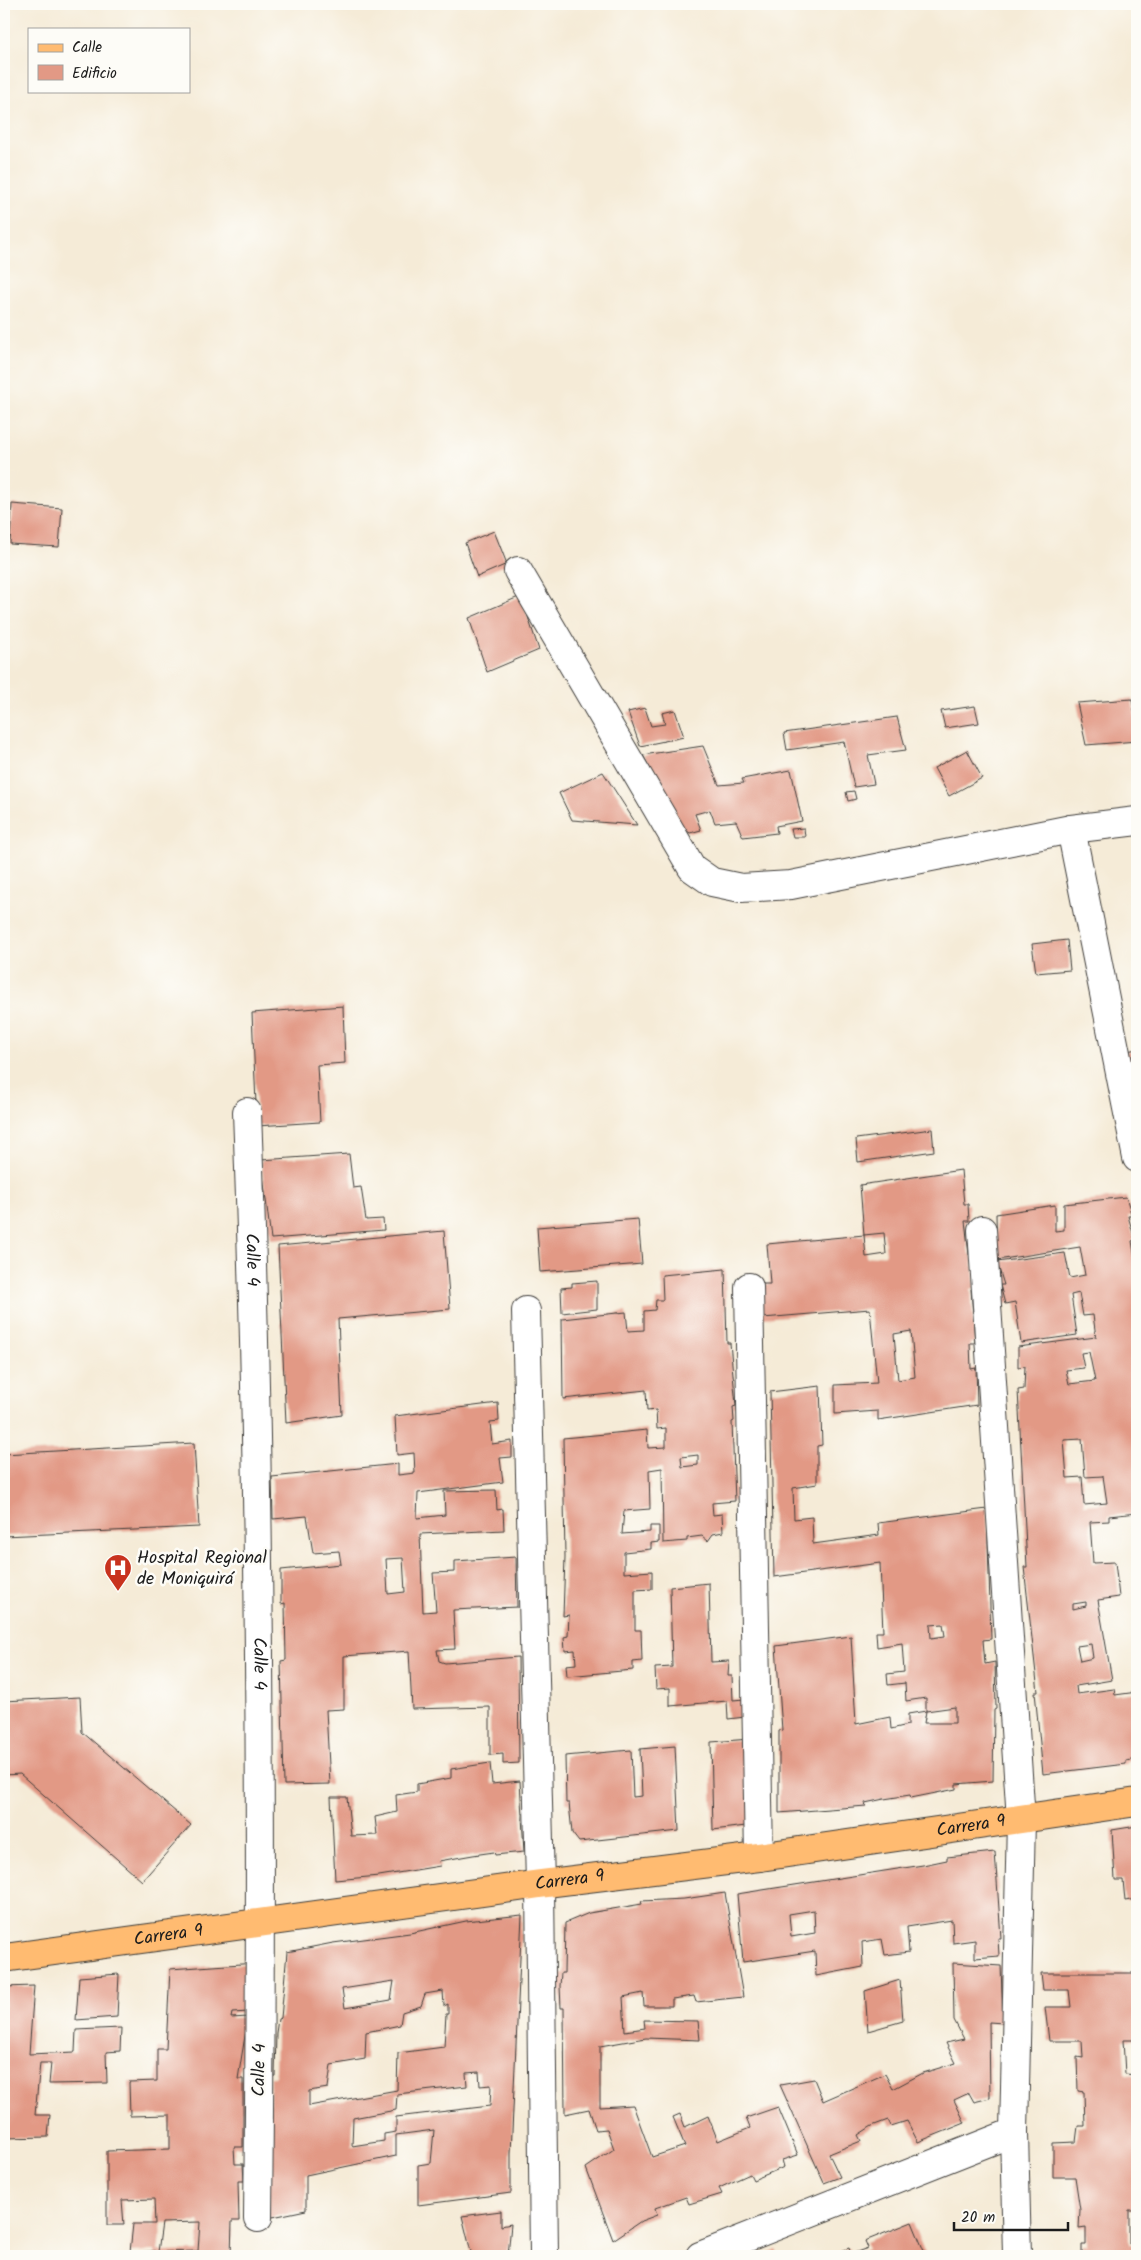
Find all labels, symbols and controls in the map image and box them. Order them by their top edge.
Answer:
legend [28,28,190,92]
text: Calle [72,36,102,60]
text: Edificio [72,62,117,86]
street label: Calle 4 [237,1233,267,1287]
place label: Hospital Regional de Moniquirá [137,1544,267,1594]
hospital icon: Hospital Regional de Moniquirá [103,1553,133,1592]
street label: Calle 4 [245,1637,274,1691]
street label: Carrera 9 [934,1807,1008,1846]
street label: Carrera 9 [533,1862,606,1899]
street label: Carrera 9 [132,1916,205,1954]
street label: Calle 4 [245,2043,275,2097]
scale bar [954,2200,1067,2232]
text: 20 m [961,2206,995,2230]

